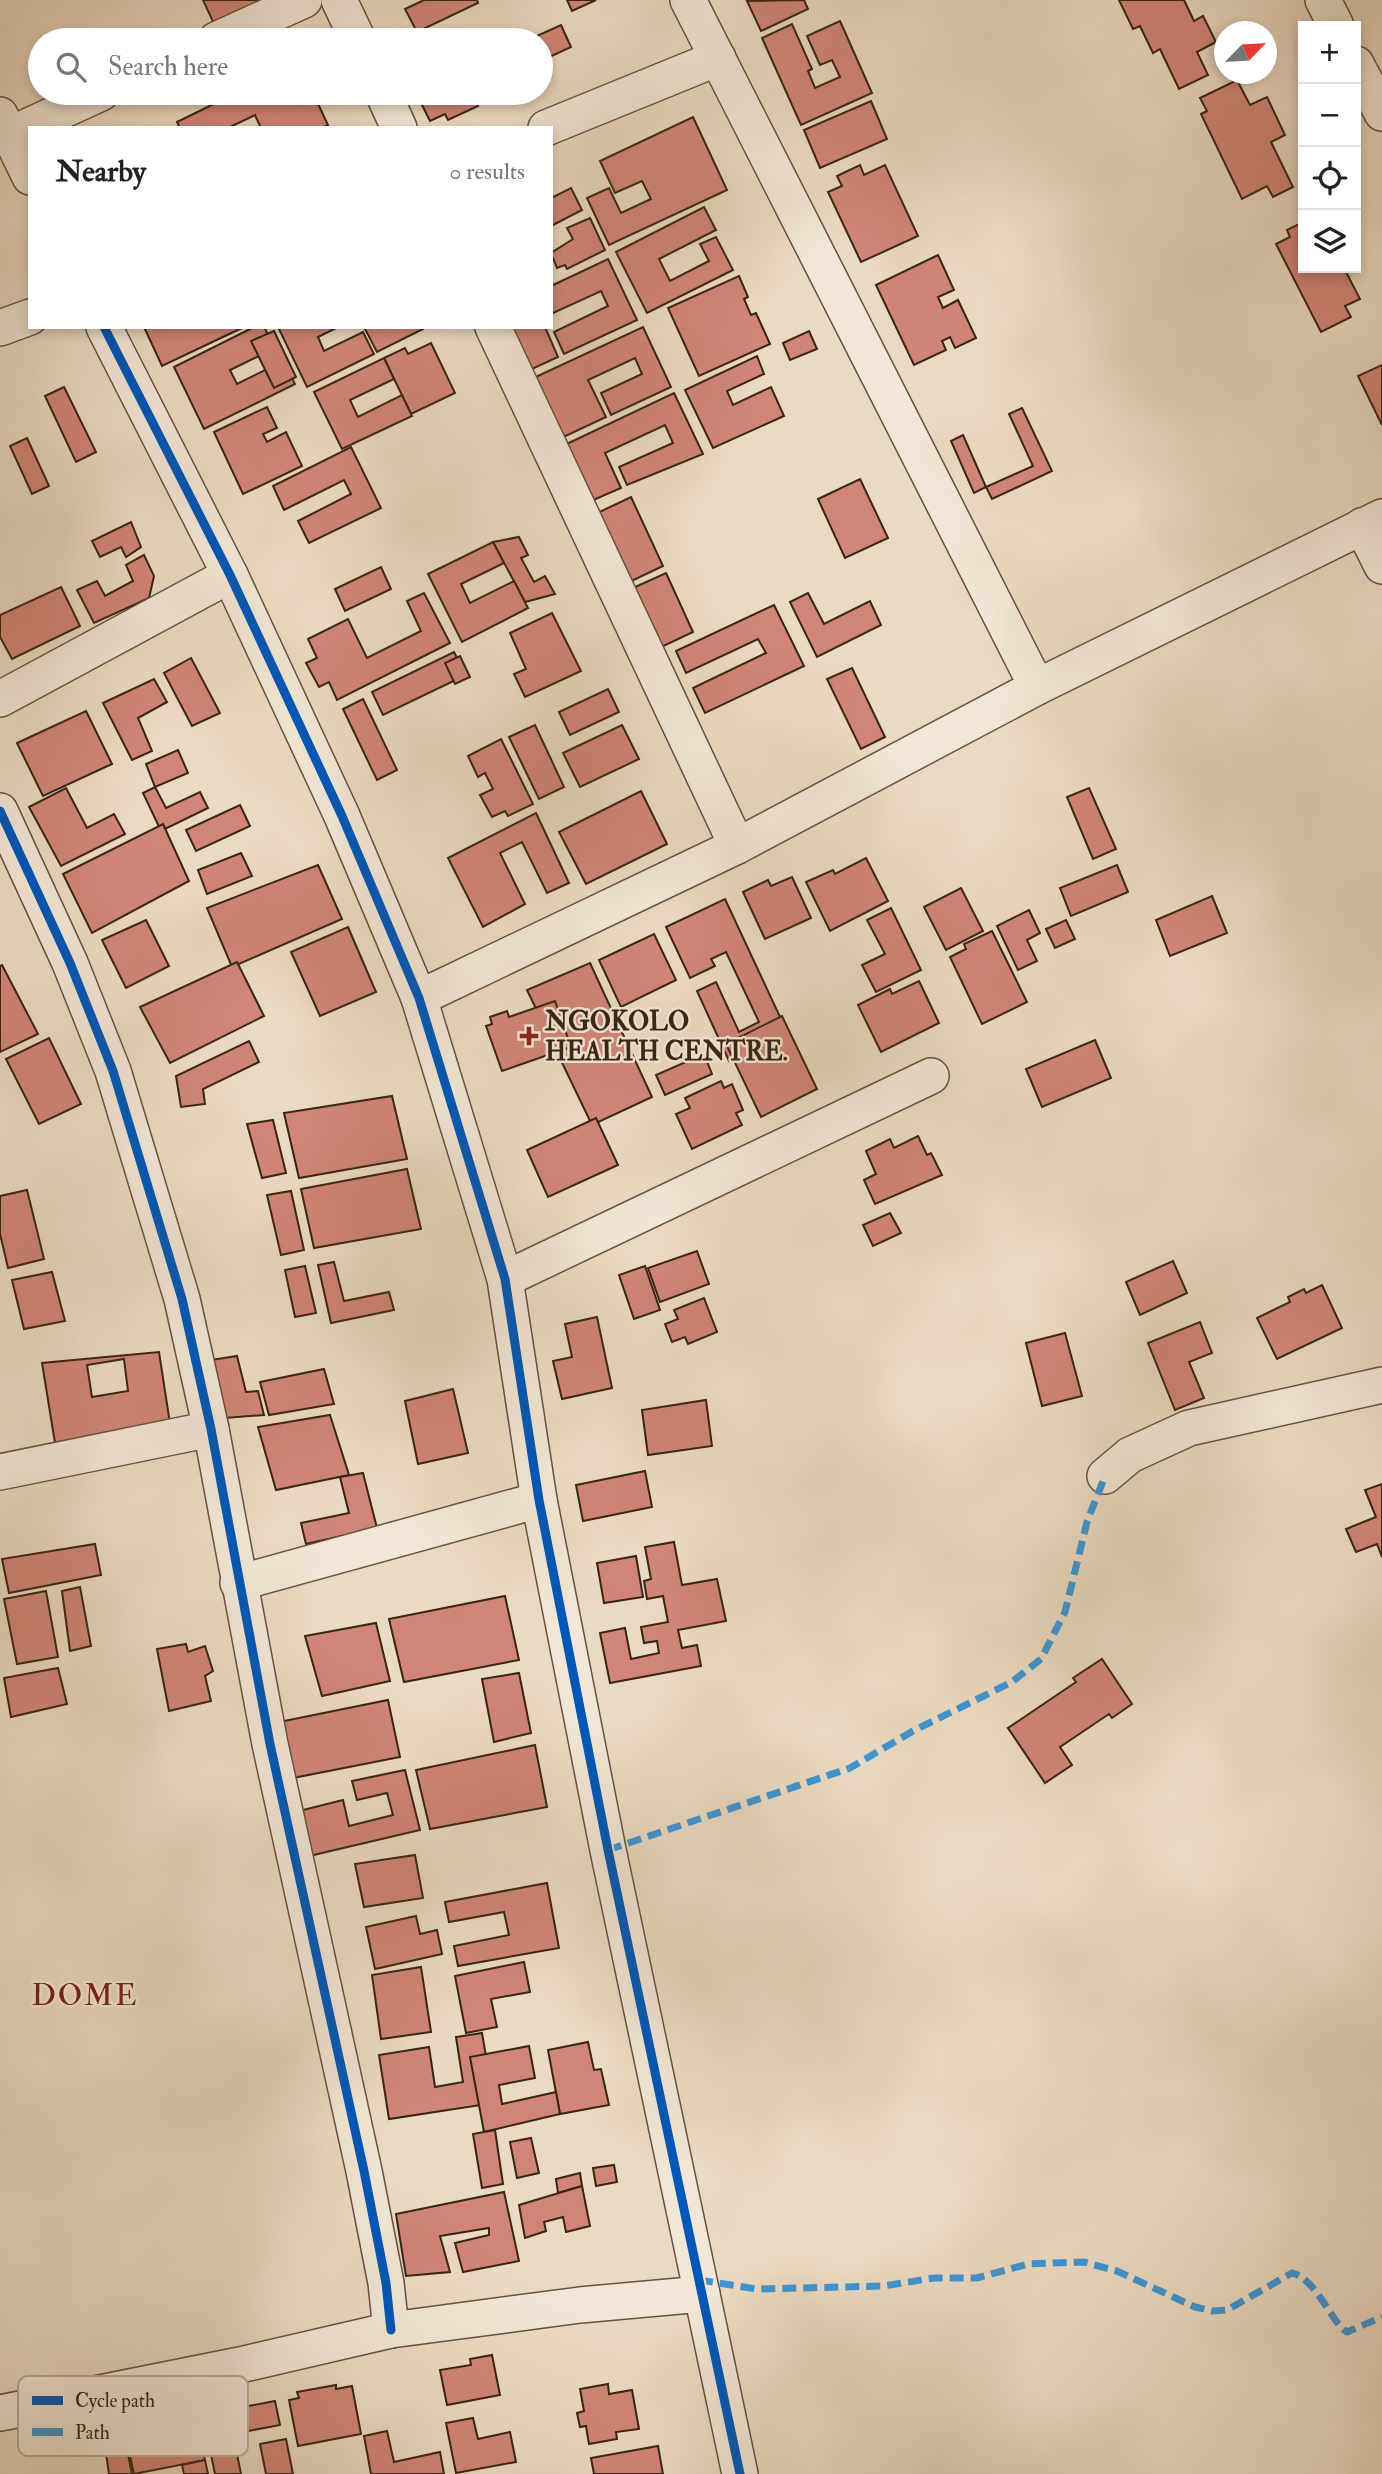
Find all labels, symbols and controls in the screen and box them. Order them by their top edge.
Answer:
north arrow [1214,21,1277,84]
map controls [1298,21,1361,273]
button: + [1298,21,1361,84]
search box [28,28,553,105]
icon: search [52,48,90,86]
text: Search here [108,51,228,83]
button: − [1298,84,1361,147]
button: locate [1298,147,1361,210]
text: Nearby [56,153,146,190]
text: 0 results [449,157,525,186]
button: layers [1298,210,1361,273]
place label: NGOKOLO HEALTH CENTRE. [544,1006,788,1068]
marker: NGOKOLO HEALTH CENTRE. [519,1026,539,1046]
district label: DOME [31,1977,139,2014]
legend [18,2376,248,2456]
text: Cycle path [75,2389,155,2414]
text: Path [75,2421,110,2445]

